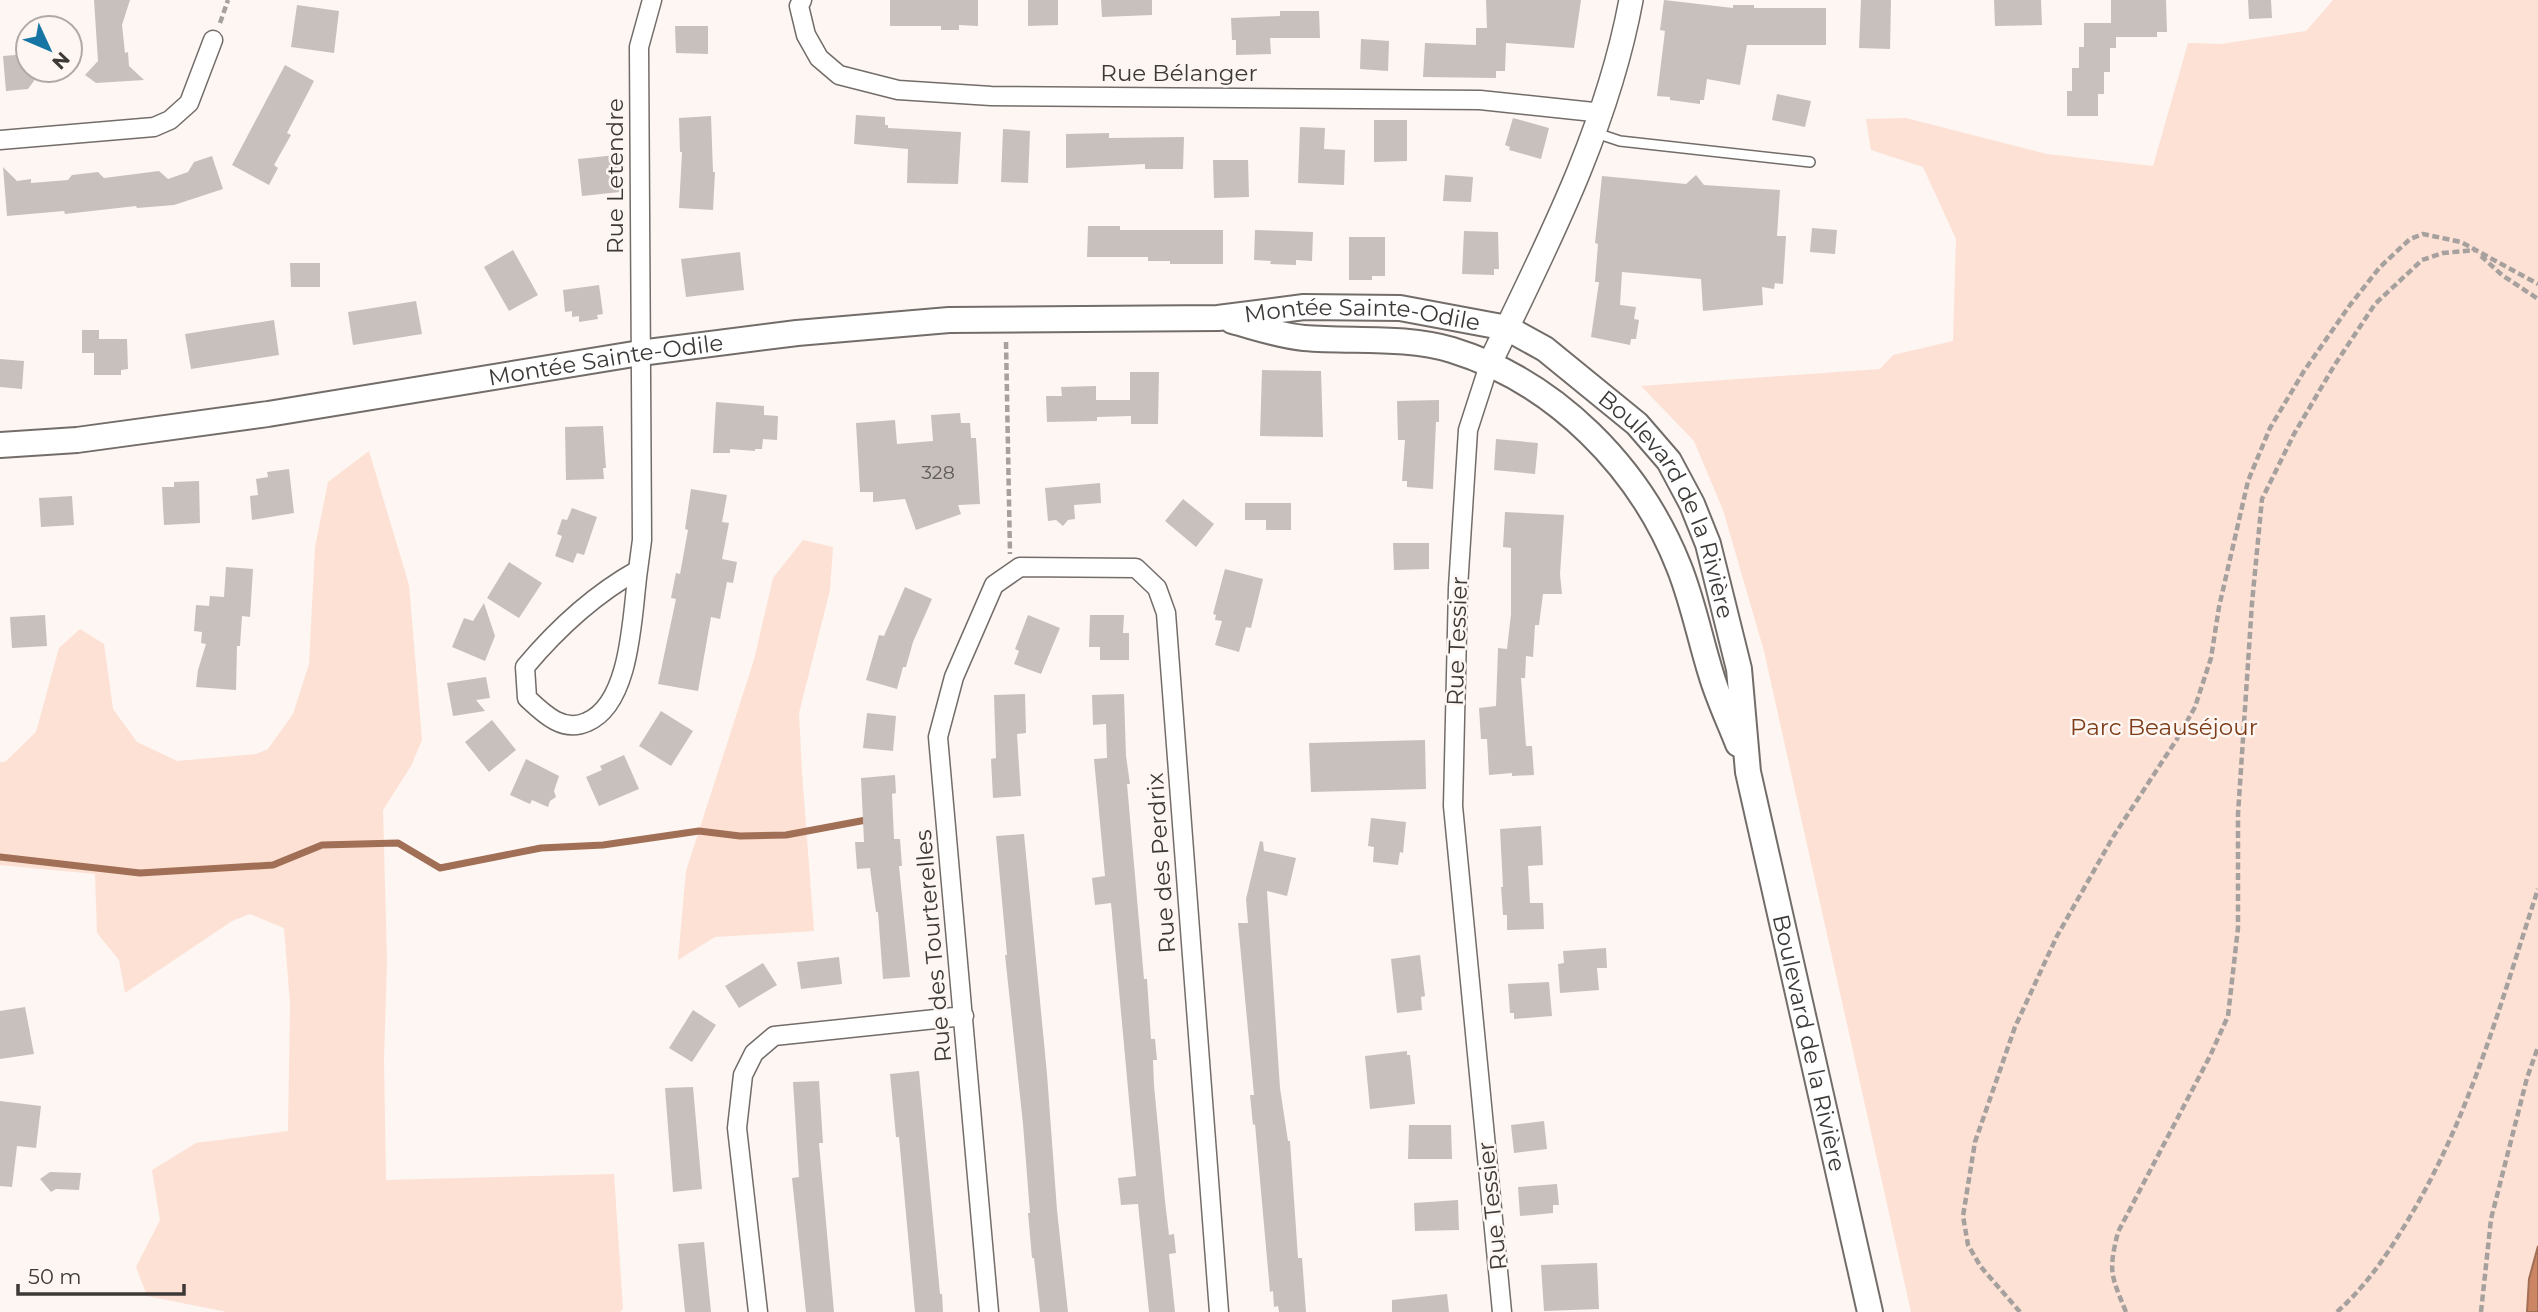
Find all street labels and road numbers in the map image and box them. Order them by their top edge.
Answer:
street label: Rue Bélanger [1100,59,1258,87]
street label: Rue Letendre [601,98,629,254]
street label: Montée Sainte-Odile [1243,293,1482,337]
street label: Montée Sainte-Odile [486,329,725,392]
street label: Boulevard de la Rivière [1593,384,1740,621]
street label: Rue Tessier [1441,576,1473,706]
street label: Rue des Perdrix [1141,772,1181,954]
street label: Rue des Tourterelles [909,829,957,1063]
street label: Boulevard de la Rivière [1767,912,1852,1174]
street label: Rue Tessier [1471,1140,1513,1272]

